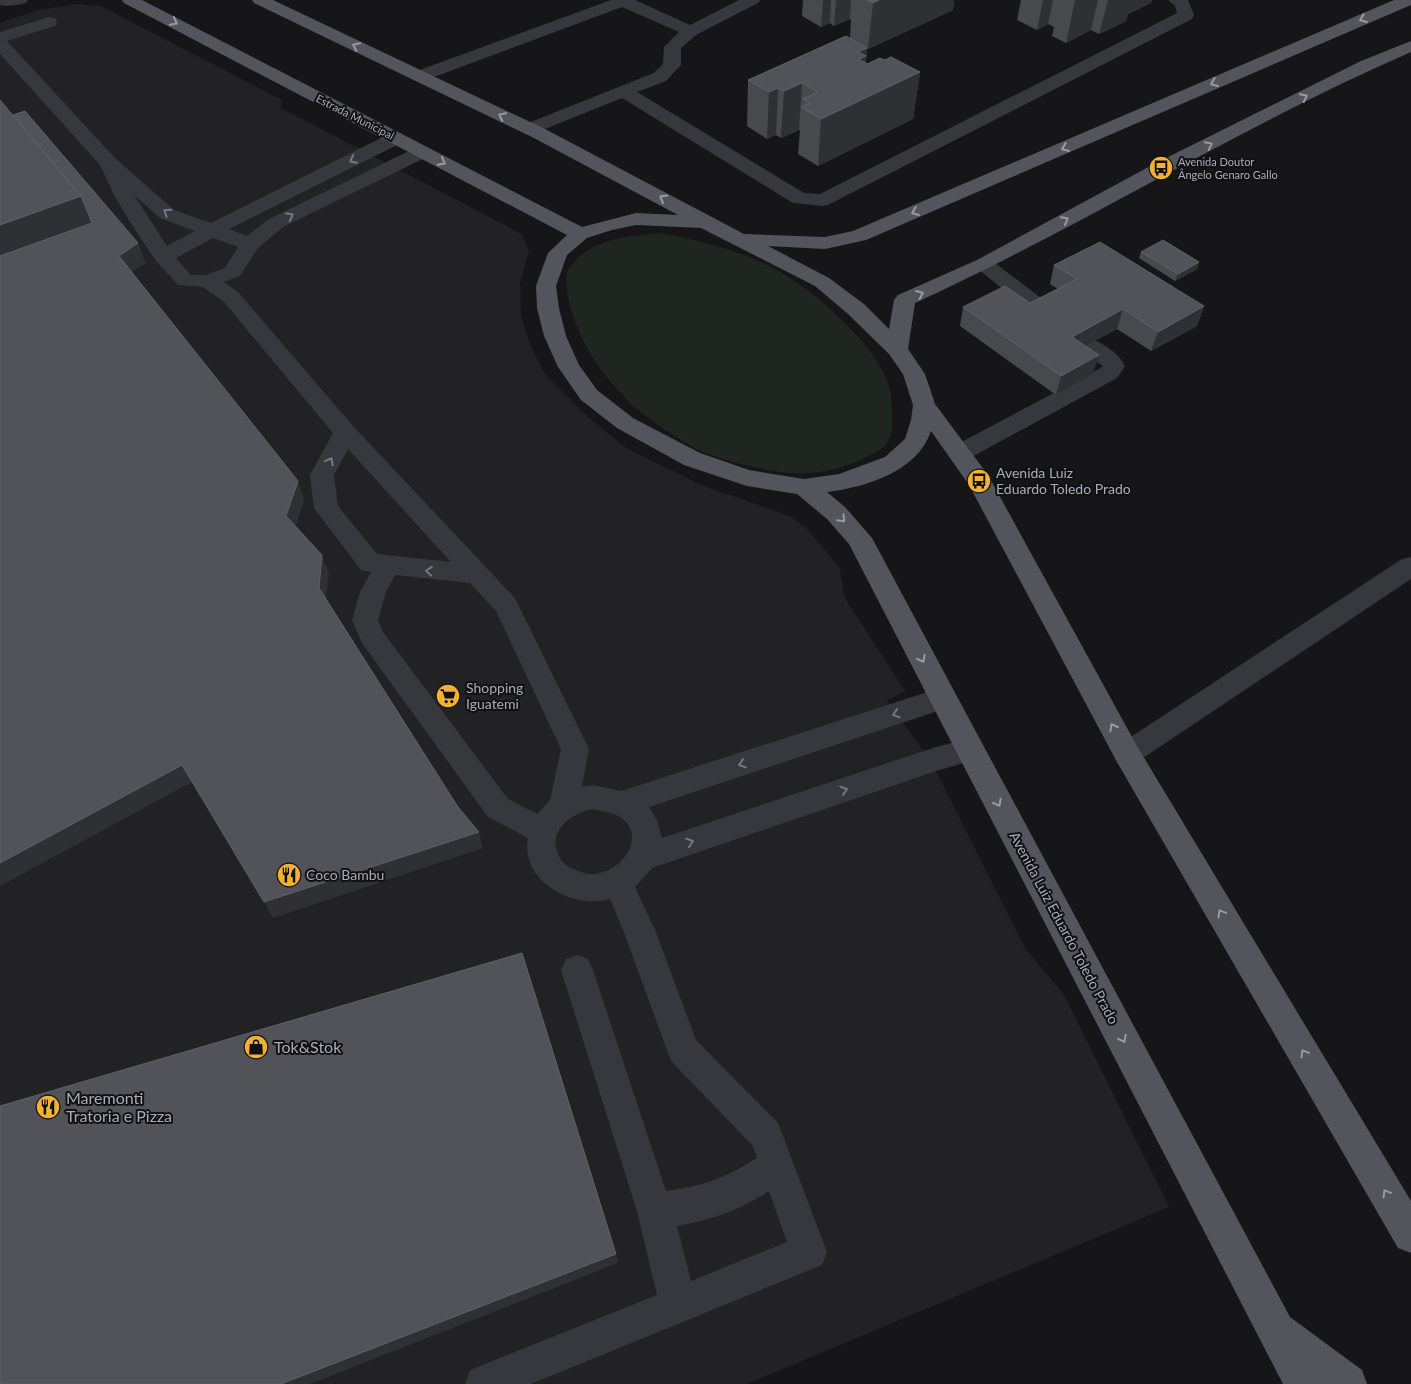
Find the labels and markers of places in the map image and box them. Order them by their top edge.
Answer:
bus stop icon: Avenida Doutor Ângelo Genaro Gallo [1148,155,1174,181]
place label: Avenida Doutor Ângelo Genaro Gallo [1178,155,1278,181]
place label: Avenida Luiz Eduardo Toledo Prado [996,464,1131,497]
bus stop icon: Avenida Luiz Eduardo Toledo Prado [966,468,992,494]
place label: Shopping Iguatemi [466,679,523,712]
supermarket icon: Shopping Iguatemi [435,683,461,709]
restaurant icon: Coco Bambu [276,862,302,888]
place label: Coco Bambu [306,866,384,883]
shop icon: Tok&Stok [243,1034,269,1060]
place label: Tok&Stok [274,1037,342,1056]
place label: Maremonti Tratoria e Pizza [66,1088,172,1125]
restaurant icon: Maremonti Tratoria e Pizza [35,1094,61,1120]

